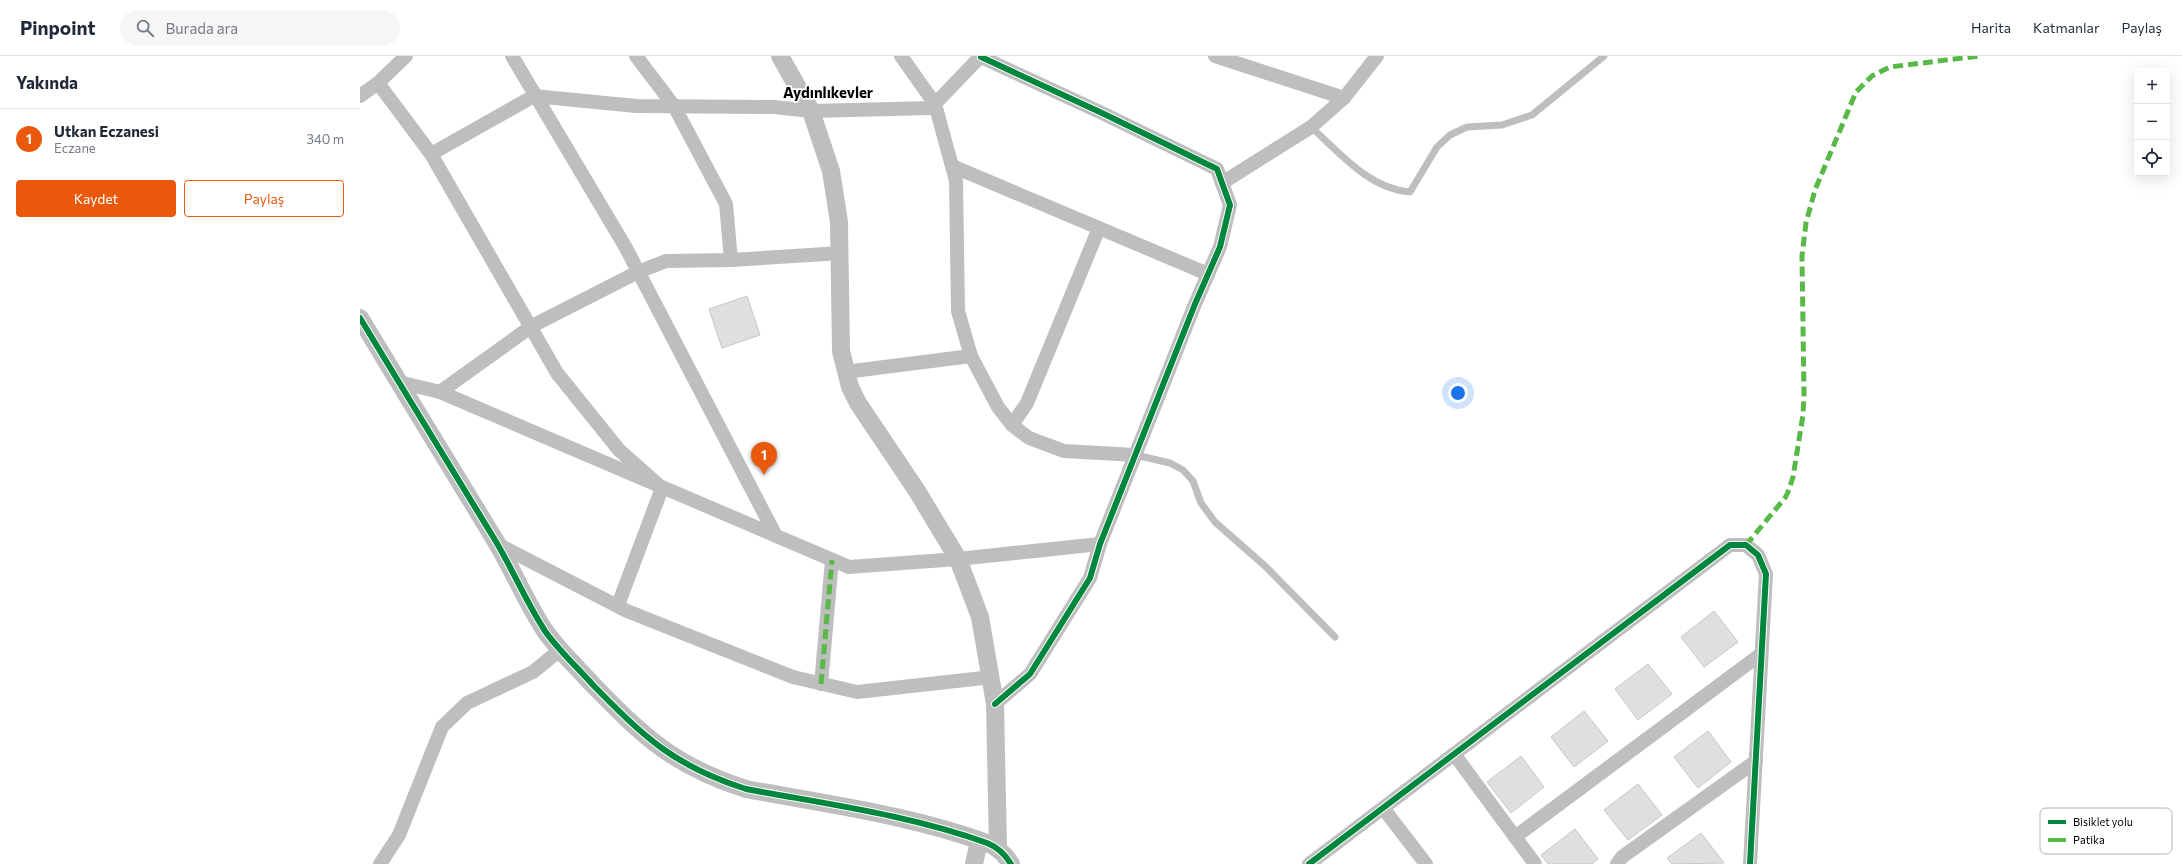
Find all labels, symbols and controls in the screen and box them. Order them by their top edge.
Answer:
search box [120,10,400,46]
text: Pinpoint [20,16,96,39]
icon: search [134,17,156,39]
text: Burada ara [166,19,238,37]
text: Harita [1971,19,2011,36]
text: Katmanlar [2033,19,2100,36]
text: Paylaş [2122,19,2162,36]
map controls [2134,68,2170,176]
button: + [2134,68,2170,104]
text: Yakında [16,72,78,93]
district label: Aydınlıkevler [783,83,873,101]
button: − [2134,104,2170,140]
text: Utkan Eczanesi [54,122,159,140]
text: 1 [26,131,32,147]
text: 340 m [306,131,344,147]
text: Eczane [54,140,96,156]
button: locate [2134,140,2170,176]
button: Kaydet [16,180,176,217]
button: Paylaş [184,180,344,217]
your location [1448,383,1468,403]
pin: 1 [751,442,777,475]
legend [2040,808,2172,854]
text: Bisiklet yolu [2073,815,2133,828]
text: Patika [2073,833,2105,846]

